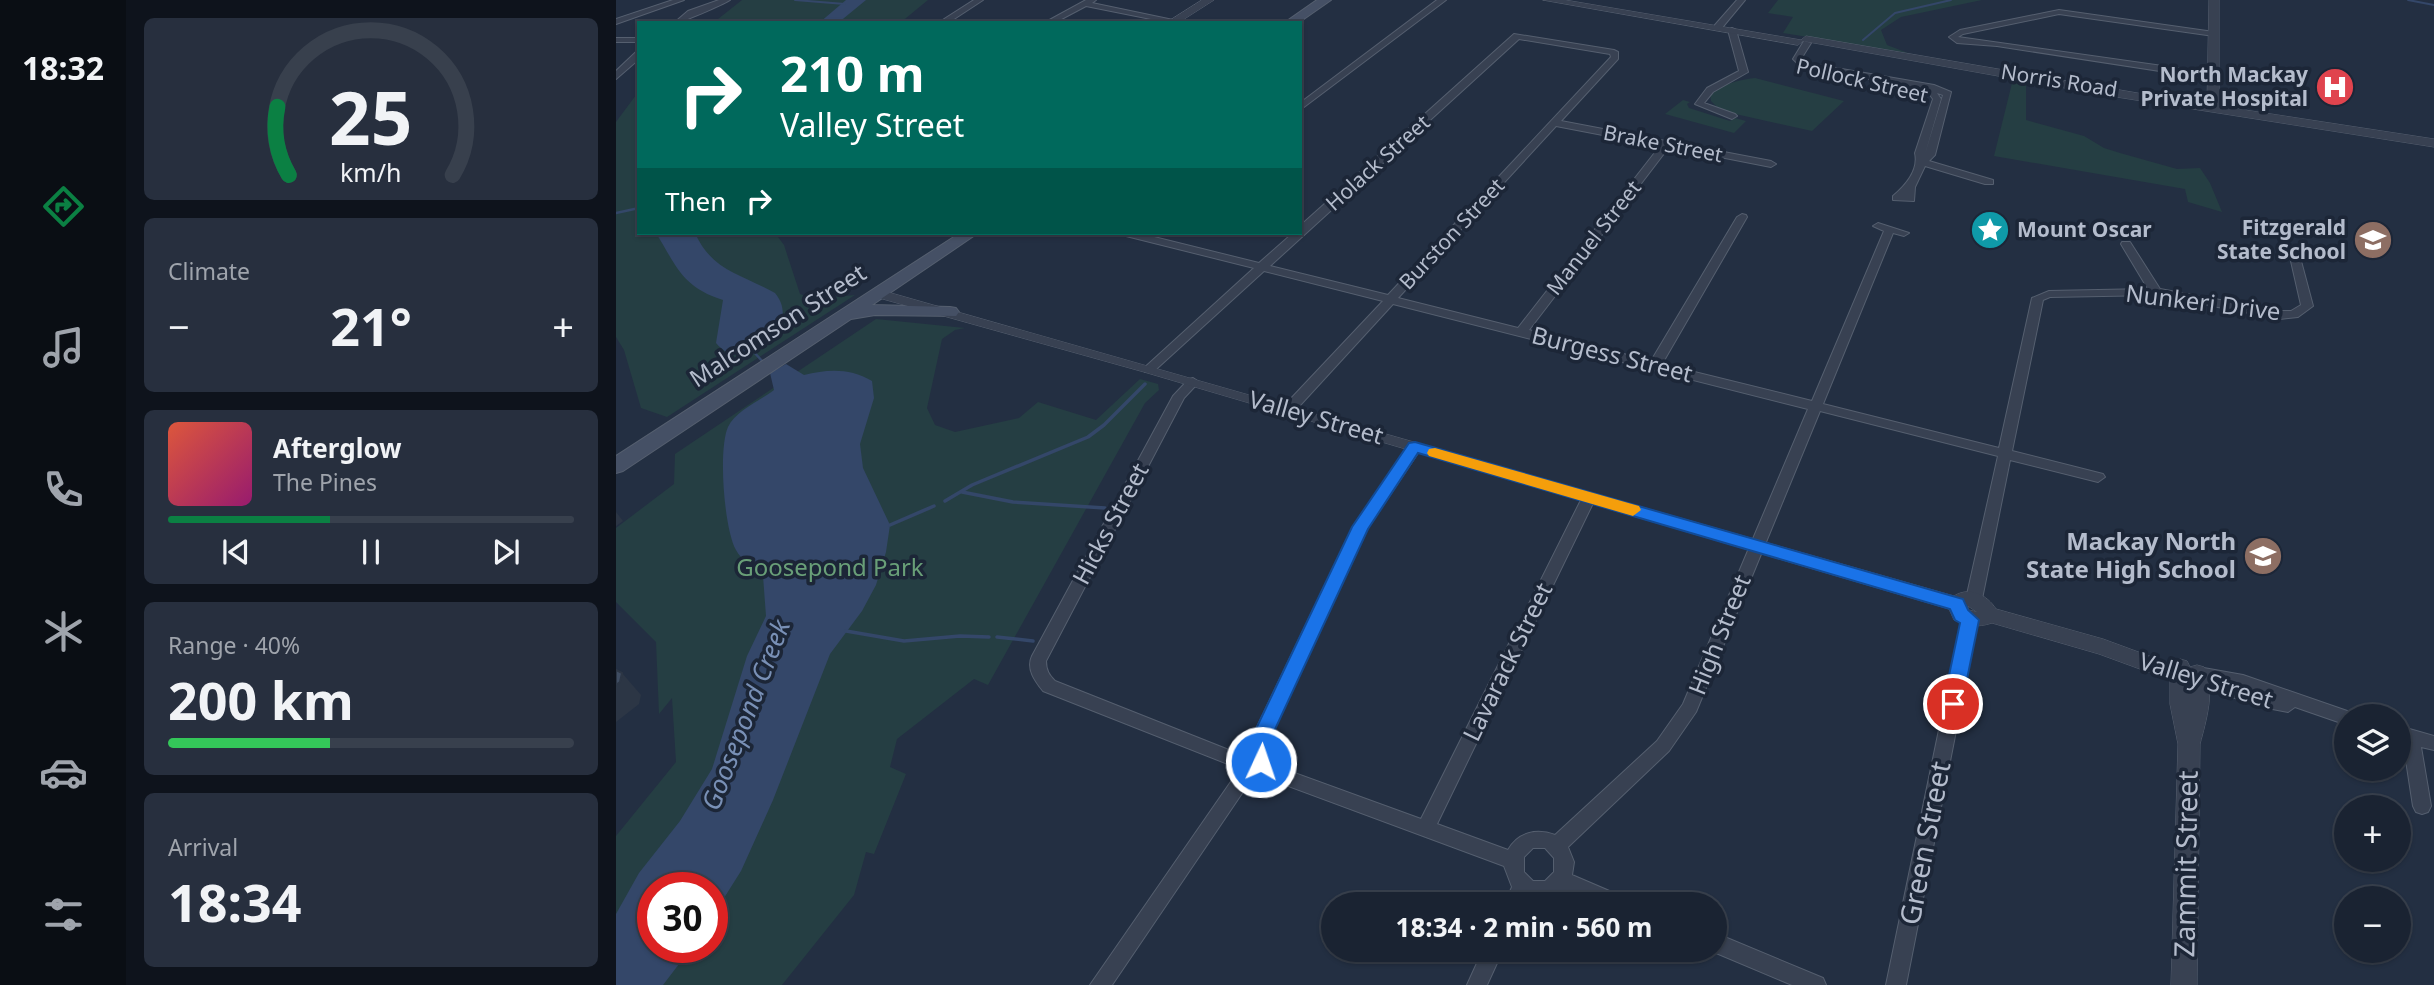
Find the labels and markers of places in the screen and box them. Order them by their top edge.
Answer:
place label: North Mackay Private Hospital [2140,60,2308,112]
hospital icon: North Mackay Private Hospital [2314,66,2356,108]
place icon: Mount Oscar [1969,209,2011,251]
place label: Fitzgerald State School [2217,213,2346,265]
place label: Mount Oscar [2017,215,2152,243]
school or university icon: Fitzgerald State School [2352,219,2394,261]
place label: Mackay North State High School [2026,524,2236,585]
school or university icon: Mackay North State High School [2242,535,2284,577]
pin [1923,674,1983,734]

